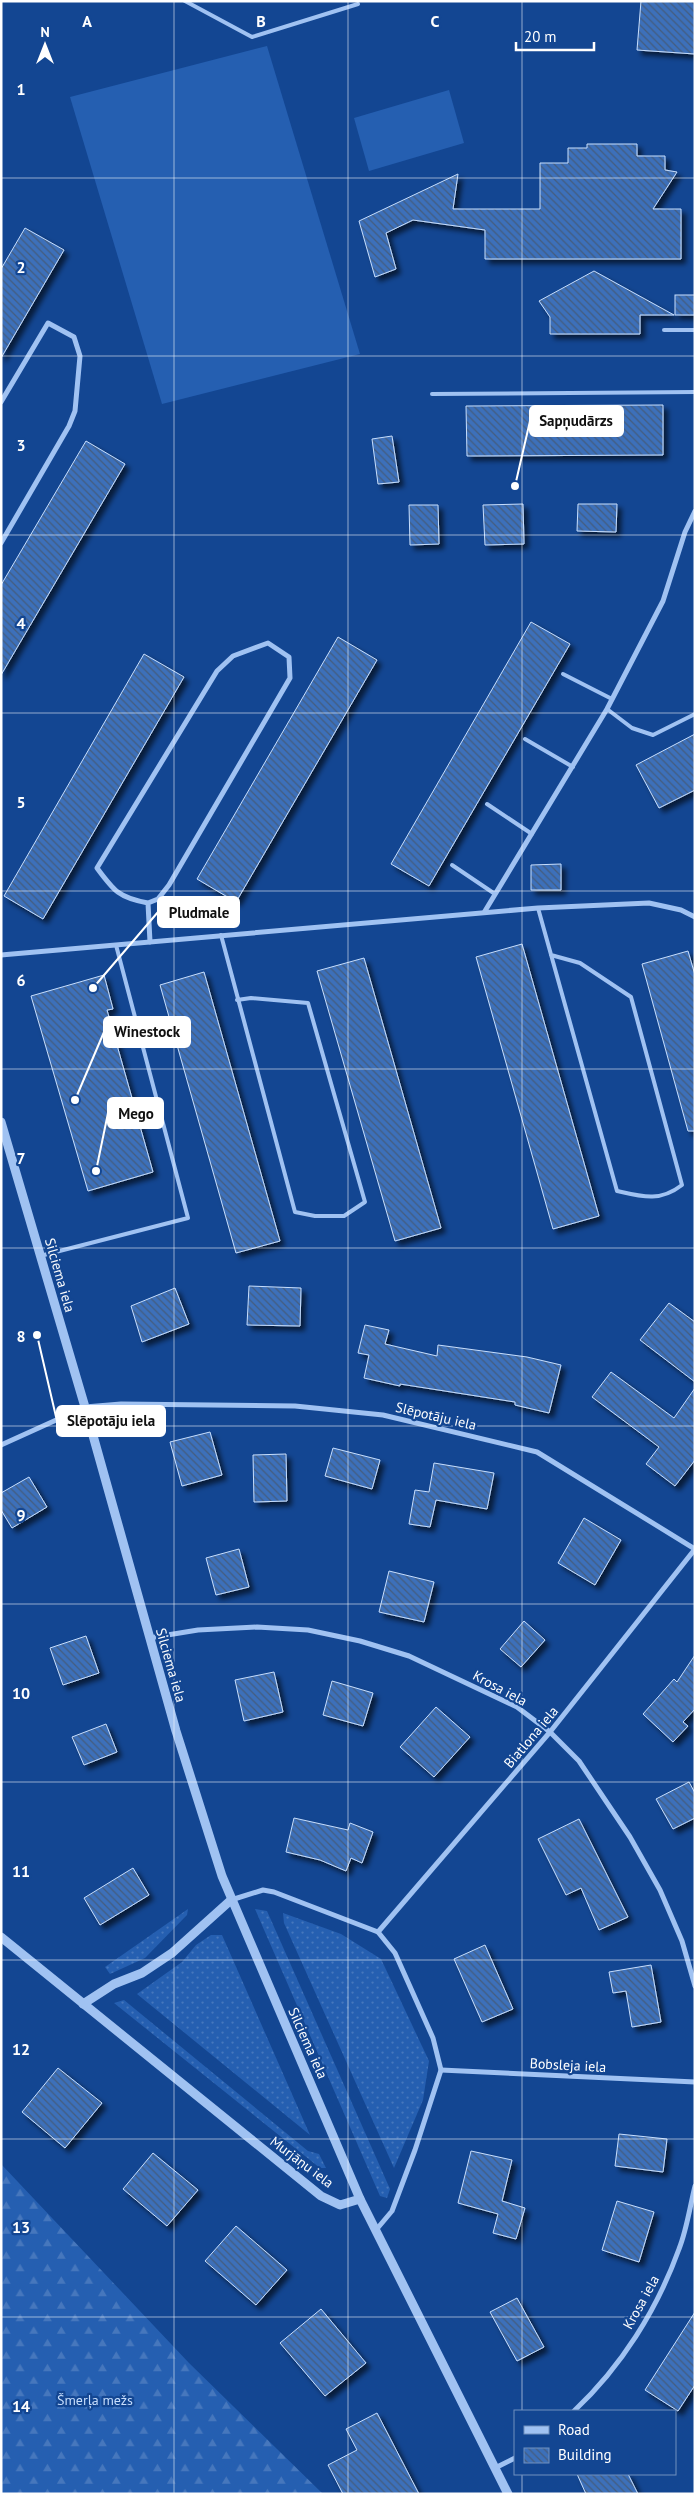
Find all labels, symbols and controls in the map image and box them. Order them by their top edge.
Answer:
text: A [82,11,92,31]
text: B [256,11,266,31]
text: C [431,11,440,31]
north arrow [20,20,70,70]
scale bar [516,20,594,52]
text: N [40,23,50,41]
text: 20 m [524,27,557,46]
text: 1 [16,79,26,99]
text: 2 [16,257,26,277]
callout: Sapņudārzs [530,406,623,436]
text: Sapņudārzs [539,411,613,431]
text: 3 [16,435,26,455]
text: 4 [16,613,26,633]
text: 5 [16,792,26,812]
callout: Pludmale [158,897,239,927]
text: Pludmale [169,903,230,922]
text: 6 [16,970,26,990]
callout: Winestock [104,1017,190,1047]
text: Winestock [114,1022,181,1041]
callout: Mego [108,1098,163,1128]
text: Mego [118,1104,154,1123]
text: 7 [16,1148,26,1168]
street label: Silciema iela [41,1236,79,1314]
text: 8 [16,1326,26,1346]
street label: Slēpotāju iela [394,1398,478,1434]
callout: Slēpotāju iela [57,1406,165,1436]
text: Slēpotāju iela [67,1411,155,1430]
text: 9 [16,1505,26,1525]
street label: Silciema iela [152,1626,190,1704]
street label: Krosa iela [470,1666,530,1710]
text: 10 [12,1683,30,1703]
street label: Biatlona iela [500,1702,562,1772]
text: 11 [12,1861,30,1881]
street label: Silciema iela [284,2004,332,2082]
text: 12 [12,2039,30,2059]
street label: Bobsleja iela [529,2054,607,2076]
street label: Murjāņu iela [267,2132,337,2192]
text: 13 [12,2217,30,2237]
street label: Krosa iela [619,2272,663,2332]
park label: Šmerļa mežs [57,2391,133,2409]
text: 14 [12,2396,30,2416]
legend [514,2410,676,2475]
text: Road [558,2420,590,2439]
text: Building [558,2445,612,2464]

